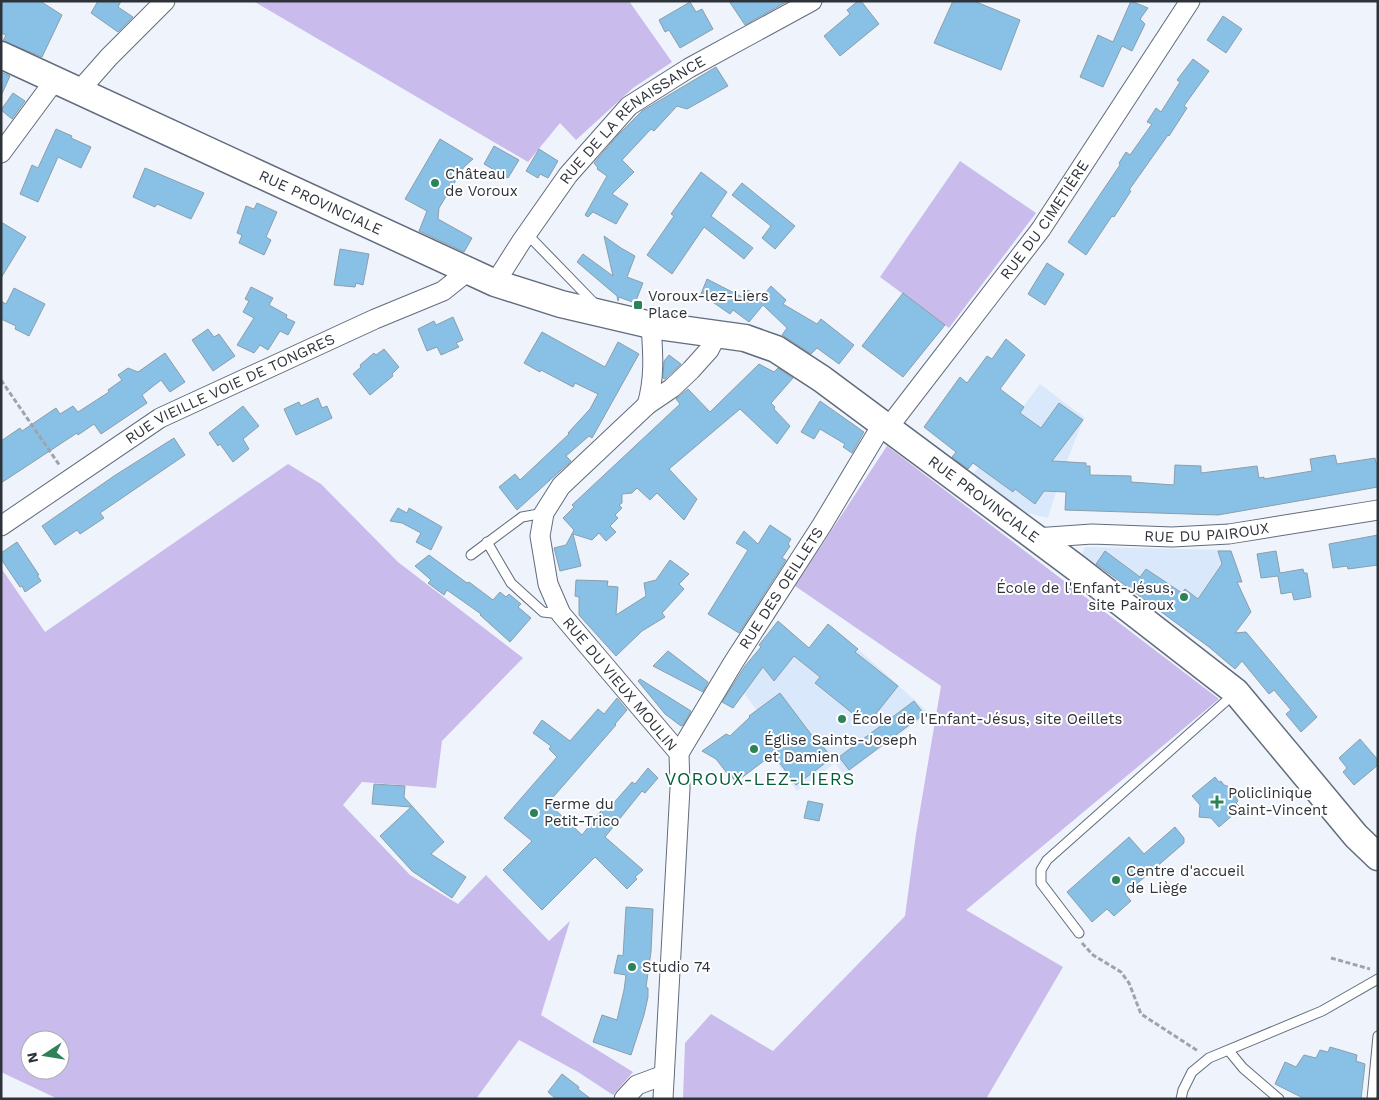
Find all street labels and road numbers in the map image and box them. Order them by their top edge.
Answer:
street label: RUE DE LA RENAISSANCE [555,52,708,187]
street label: RUE DU CIMETIÈRE [996,157,1093,283]
street label: RUE PROVINCIALE [256,166,385,239]
street label: RUE VIEILLE VOIE DE TONGRES [122,330,338,448]
street label: RUE PROVINCIALE [925,452,1043,546]
street label: RUE DU PAIROUX [1144,519,1270,546]
street label: RUE DES OEILLETS [735,524,827,653]
street label: RUE DU VIEUX MOULIN [559,614,681,754]

